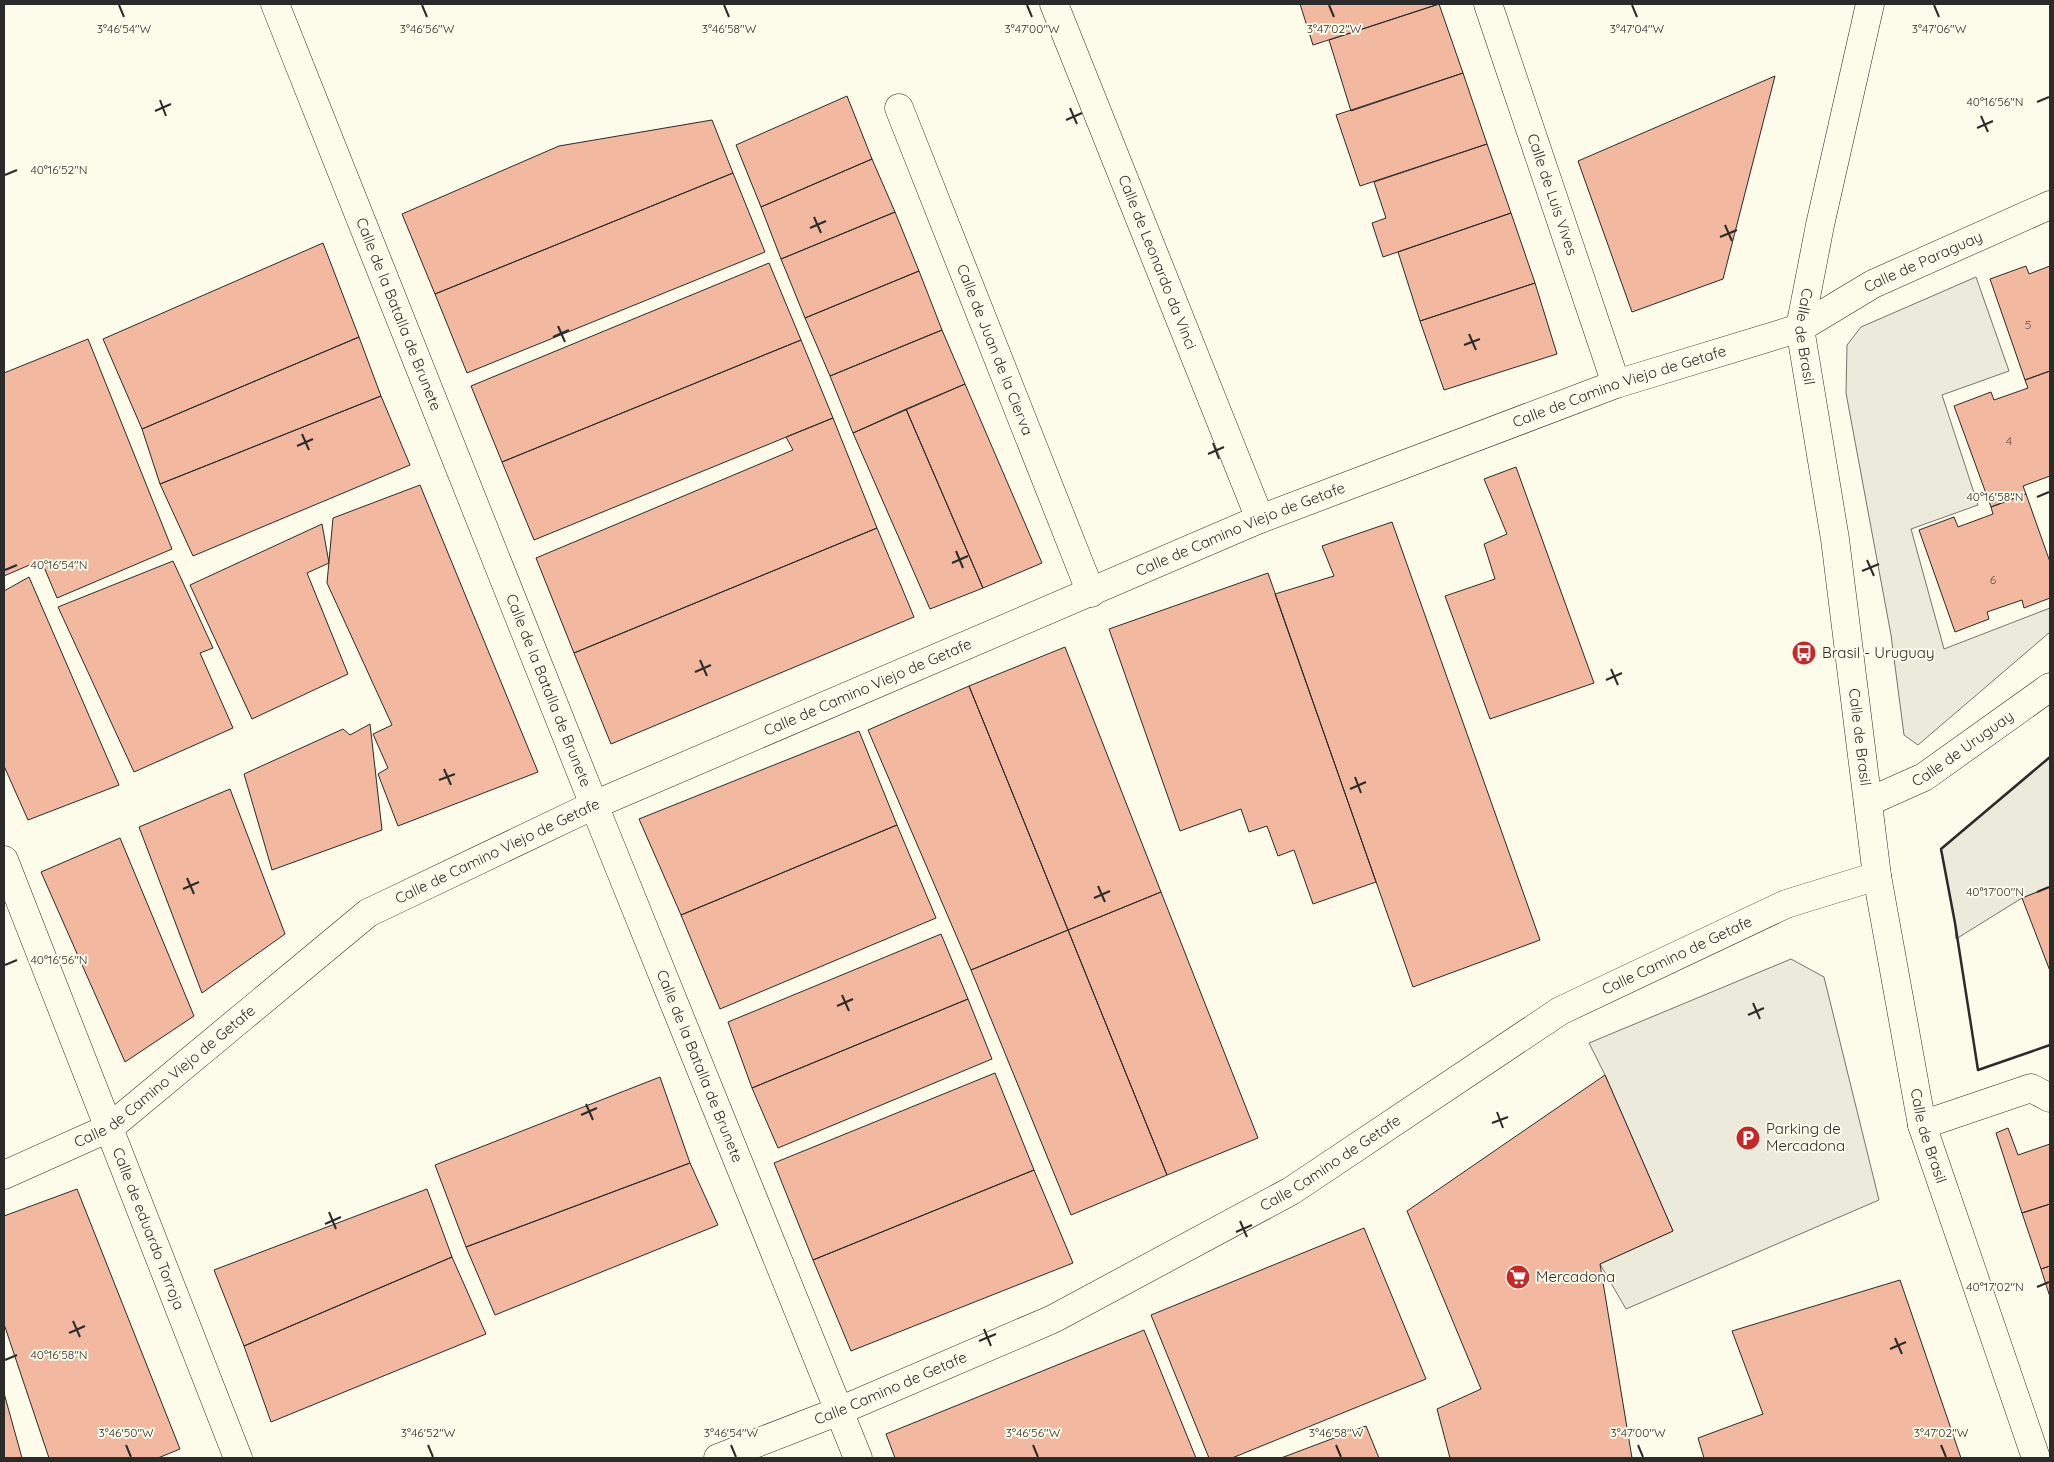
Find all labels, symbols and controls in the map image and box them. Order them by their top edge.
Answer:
text: 3°46'54"W [97,21,152,36]
text: 3°46'56"W [400,21,455,36]
text: 3°46'58"W [702,21,757,36]
text: 3°47'00"W [1004,21,1060,36]
text: 3°47'02"W [1307,21,1362,36]
text: 3°47'04"W [1610,21,1665,36]
text: 3°47'06"W [1912,21,1967,36]
text: 40°16'56"N [1967,94,2024,109]
street label: Calle de Luis Vives [1523,131,1582,258]
text: 40°16'52"N [30,162,88,177]
street label: Calle de Leonardo da Vinci [1114,172,1201,352]
street label: Calle de la Batalla de Brunete [352,215,446,413]
street label: Calle de Paraguay [1860,226,1985,296]
street label: Calle de Juan de la Cierva [953,261,1038,438]
street label: Calle de Brasil [1791,286,1819,386]
house number: 5 [2025,317,2031,332]
street label: Calle de Camino Viejo de Getafe [1510,341,1728,431]
house number: 4 [2006,433,2012,448]
street label: Calle de Camino Viejo de Getafe [1133,478,1348,580]
text: 40°16'58"N [1966,489,2024,504]
text: 40°16'54"N [31,557,87,572]
house number: 6 [1990,572,1997,587]
street label: Calle de la Batalla de Brunete [502,591,596,790]
street label: Calle de Camino Viejo de Getafe [761,634,974,740]
bus stop icon: Brasil - Uruguay [1791,640,1817,666]
place label: Brasil - Uruguay [1822,643,1934,662]
street label: Calle de Brasil [1845,687,1876,787]
street label: Calle de Uruguay [1909,706,2017,790]
street label: Calle de Camino Viejo de Getafe [392,794,602,908]
text: 40°17'00"N [1966,884,2024,899]
street label: Calle Camino de Getafe [1599,912,1755,999]
text: 40°16'56"N [31,952,88,967]
street label: Calle de la Batalla de Brunete [653,967,748,1165]
street label: Calle de Camino Viejo de Getafe [71,1001,259,1151]
street label: Calle de Brasil [1907,1087,1951,1186]
street label: Calle Camino de Getafe [1256,1110,1404,1215]
place label: Parking de Mercadona [1766,1119,1845,1155]
parking icon: Parking de Mercadona [1735,1125,1761,1151]
street label: Calle de eduardo Torroja [108,1145,189,1313]
supermarket icon: Mercadona [1505,1264,1531,1290]
place label: Mercadona [1536,1267,1615,1286]
text: 40°17'02"N [1966,1279,2024,1294]
text: 40°16'58"N [30,1347,88,1362]
street label: Calle Camino de Getafe [811,1347,970,1429]
text: 3°46'50"W [98,1425,154,1440]
text: 3°46'52"W [401,1425,456,1440]
text: 3°46'54"W [704,1425,759,1440]
text: 3°46'56"W [1006,1425,1061,1440]
text: 3°46'58"W [1309,1425,1364,1440]
text: 3°47'00"W [1610,1425,1666,1440]
text: 3°47'02"W [1914,1425,1969,1440]

